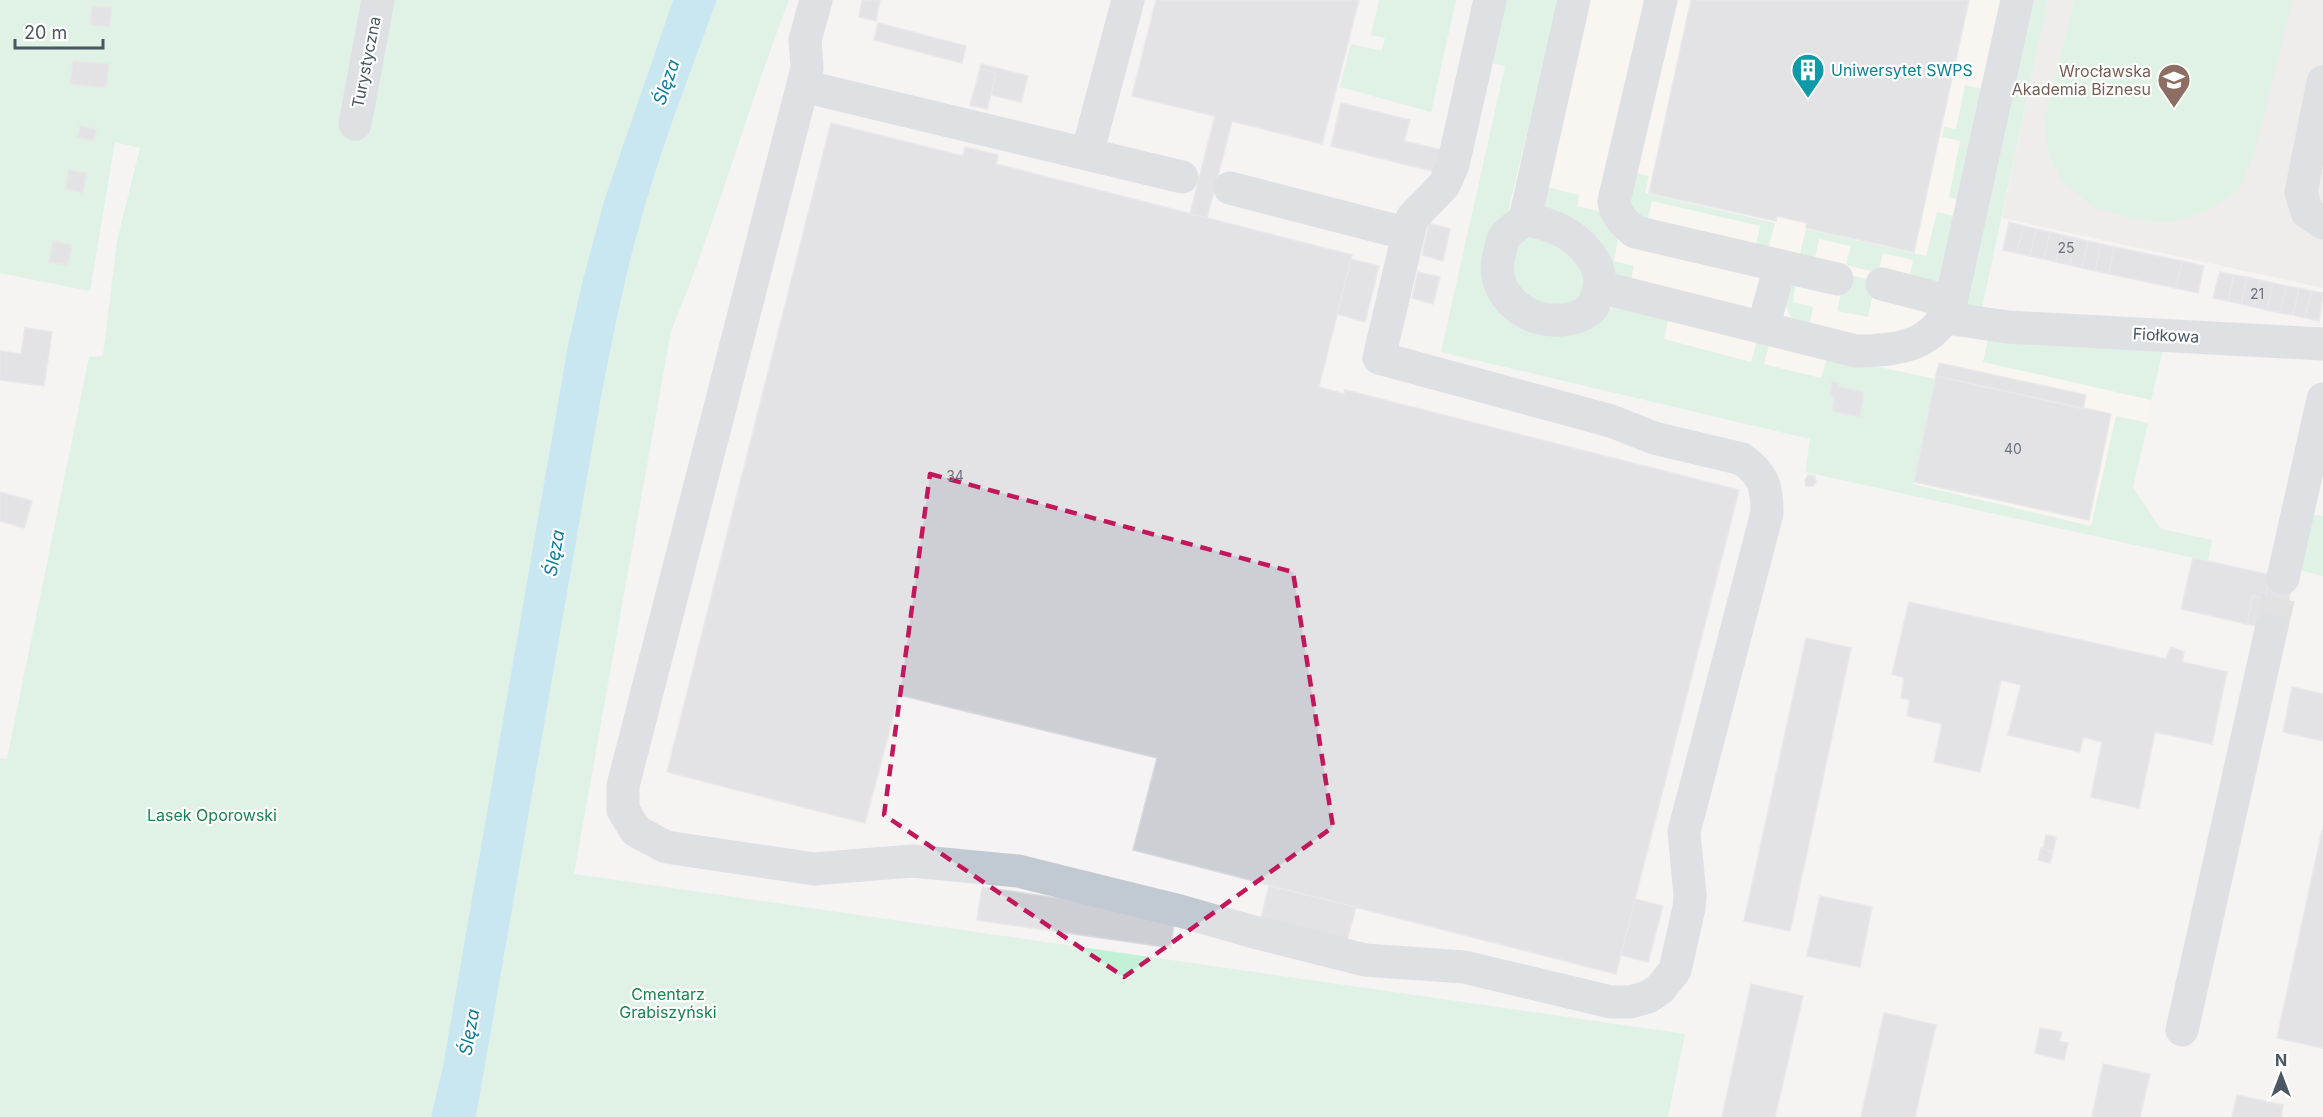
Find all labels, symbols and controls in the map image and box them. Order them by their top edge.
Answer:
scale bar [15,12,104,50]
street label: Turystyczna [347,15,385,109]
text: 20 m [24,22,67,43]
building icon: Uniwersytet SWPS [1790,52,1826,99]
water label: Ślęza [648,56,684,108]
place label: Uniwersytet SWPS [1831,60,1973,80]
place label: Wrocławska Akademia Biznesu [2012,61,2151,99]
school or university icon: Wrocławska Akademia Biznesu [2156,62,2192,109]
house number: 25 [2057,239,2075,256]
house number: 21 [2250,285,2264,302]
street label: Fiołkowa [2132,323,2200,347]
house number: 40 [2004,440,2022,457]
house number: 34 [946,467,964,484]
water label: Ślęza [539,528,568,578]
park label: Lasek Oporowski [147,805,277,825]
park label: Cmentarz Grabiszyński [619,984,717,1022]
water label: Ślęza [454,1007,483,1057]
north arrow [2251,1045,2311,1105]
text: N [2275,1050,2287,1070]

